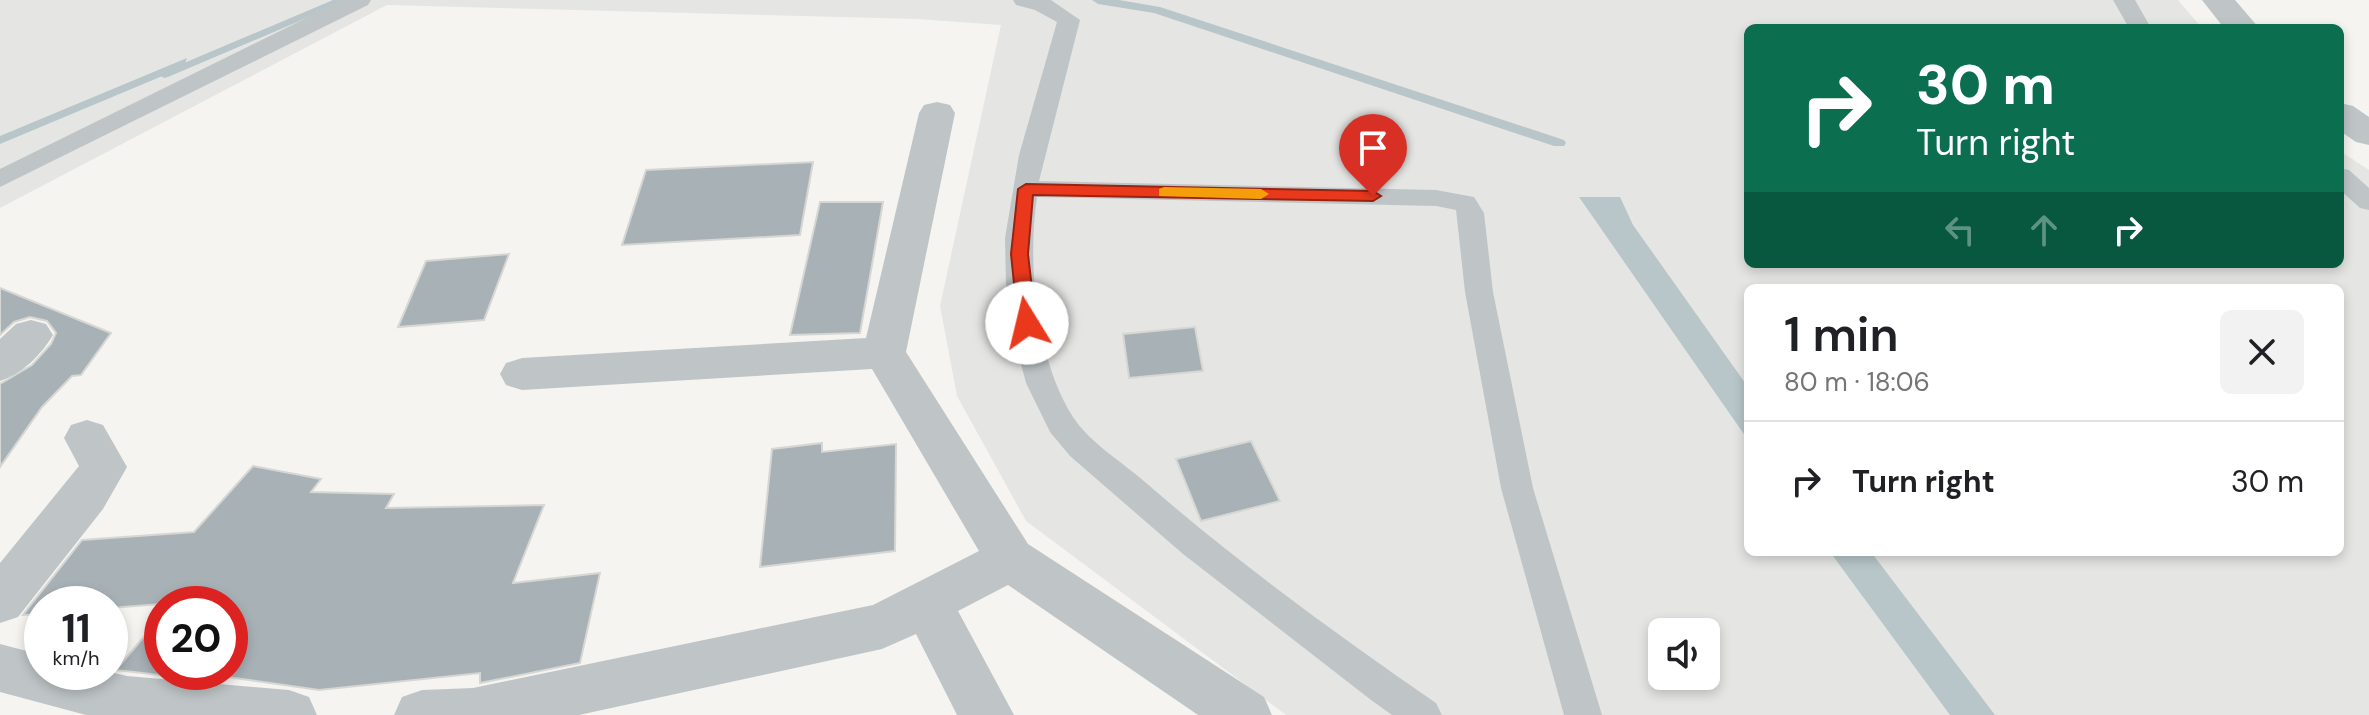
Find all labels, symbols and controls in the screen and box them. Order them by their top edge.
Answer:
text: 30 m [1916,48,2055,121]
icon: right [1784,56,1888,160]
pin [1339,114,1407,196]
text: Turn right [1916,119,2075,166]
icon: arrive [1351,126,1395,170]
icon: left [1938,208,1982,252]
icon: ahead [2022,208,2066,252]
icon: right [2106,208,2150,252]
position arrow [985,281,1069,365]
text: 1 min [1784,303,1899,366]
button: close [2220,310,2304,394]
text: 80 m · 18:06 [1784,365,1930,399]
icon: right [1784,459,1828,503]
text: Turn right [1852,462,1995,501]
text: 30 m [2231,462,2304,501]
speed limit sign: 20 [144,586,248,690]
text: 11 [61,602,91,654]
map controls [1648,618,1720,690]
button: sound [1648,618,1720,690]
text: km/h [52,645,100,671]

